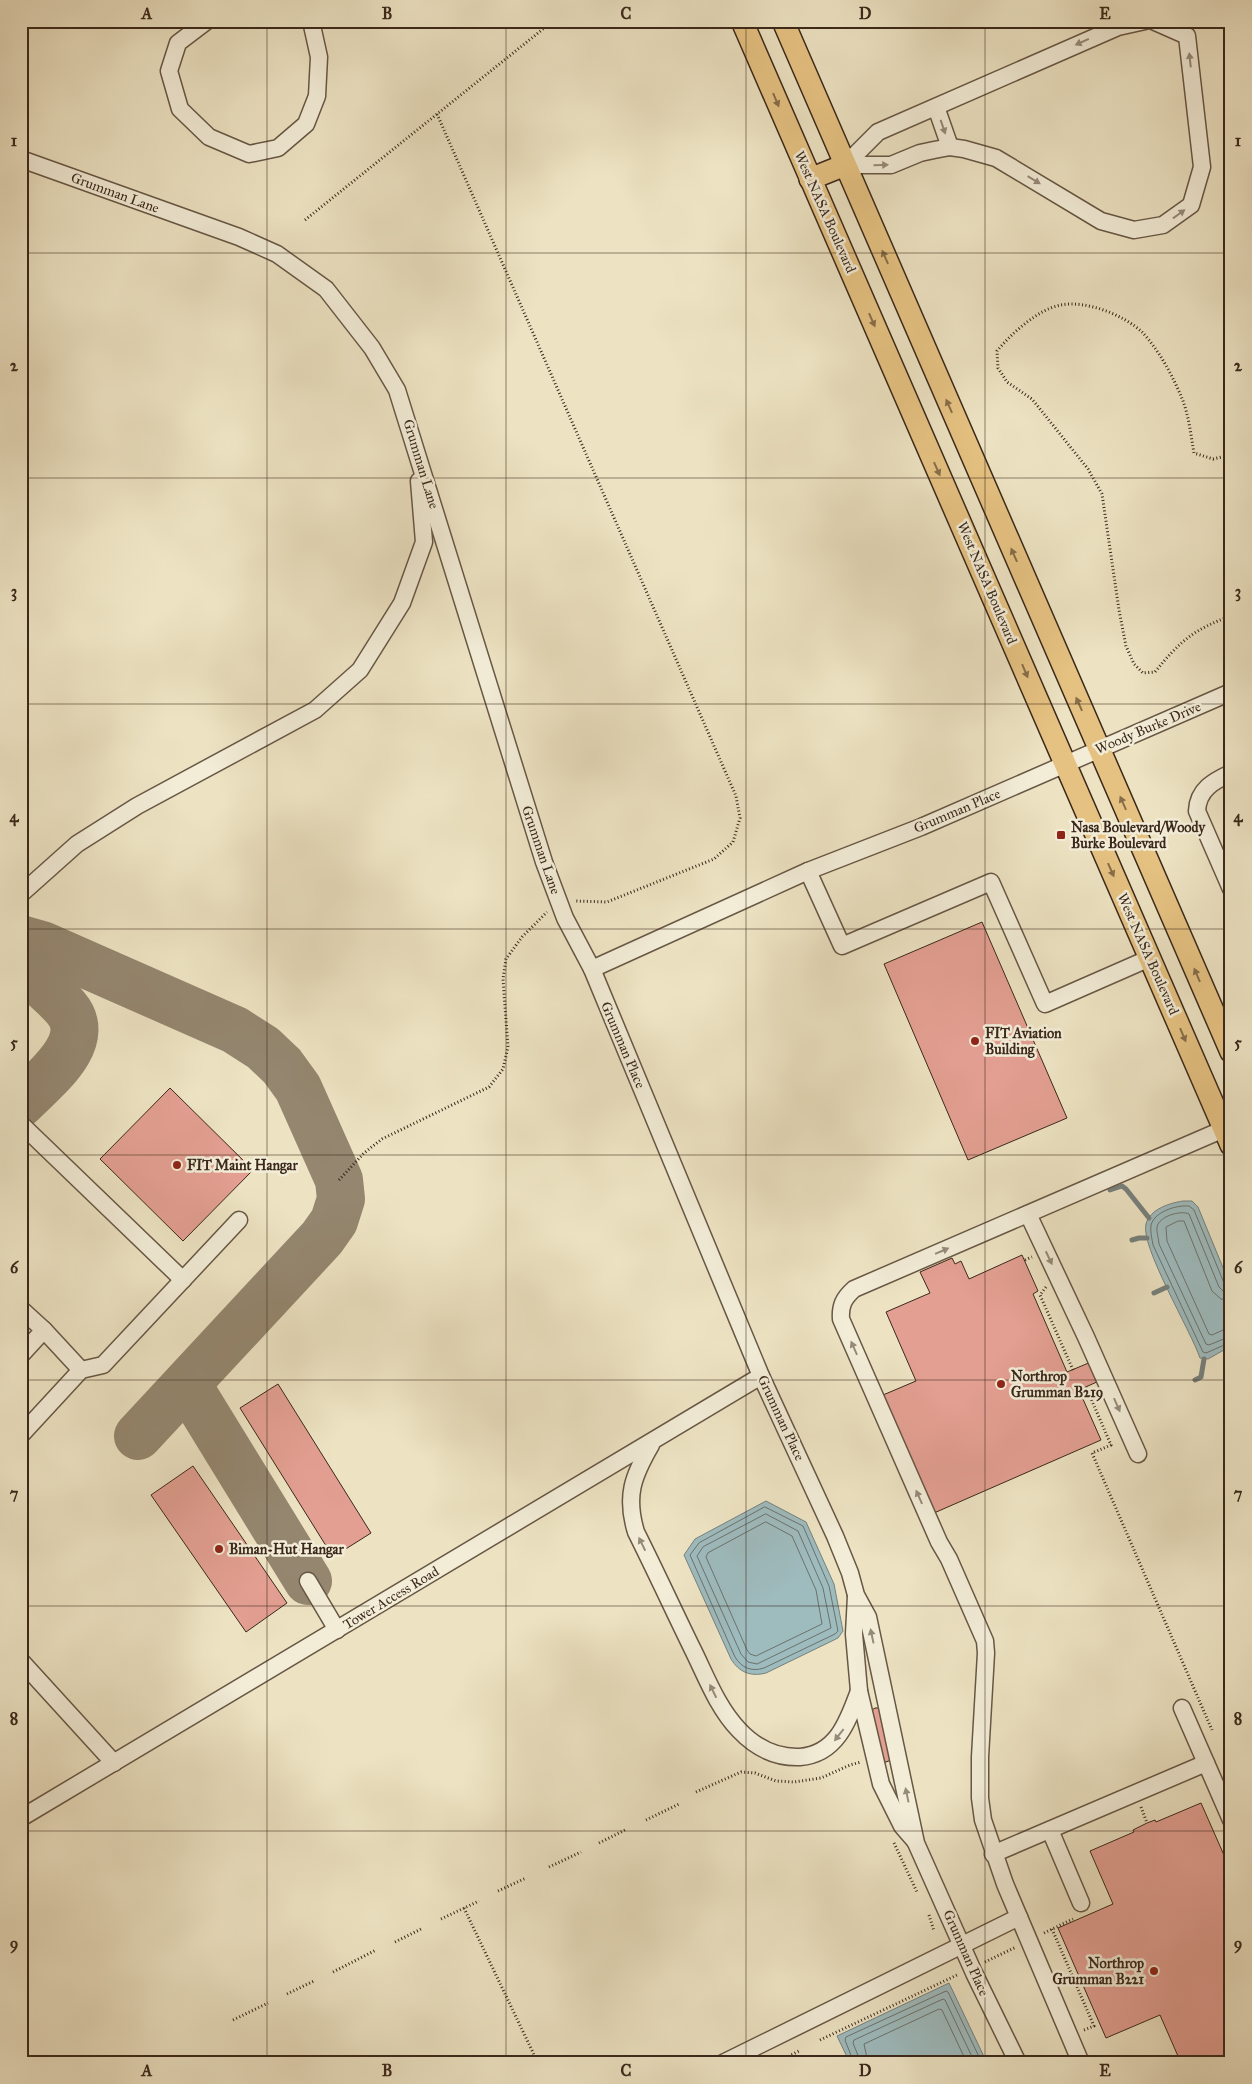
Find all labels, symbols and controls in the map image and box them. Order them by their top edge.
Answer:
text: A [141,4,153,23]
text: B [382,4,392,23]
text: C [621,4,632,23]
text: D [859,4,872,23]
text: E [1099,4,1111,23]
one-way arrow [1075,39,1089,47]
one-way arrow [1186,52,1194,68]
one-way arrow [773,93,781,107]
one-way arrow [939,120,947,135]
text: 1 [11,131,18,150]
text: 1 [1235,131,1242,150]
street label: West NASA Boulevard [790,148,860,276]
one-way arrow [873,161,889,169]
street label: Grumman Lane [69,169,162,217]
one-way arrow [1027,175,1040,184]
one-way arrow [1172,209,1186,219]
one-way arrow [880,250,888,264]
one-way arrow [868,313,876,327]
text: 2 [10,356,19,375]
text: 2 [1234,356,1243,375]
one-way arrow [945,399,953,413]
street label: Grumman Lane [399,417,443,511]
one-way arrow [933,462,941,476]
street label: West NASA Boulevard [953,519,1021,647]
one-way arrow [1010,548,1018,562]
text: 3 [11,582,17,602]
text: 3 [1235,582,1241,602]
one-way arrow [1021,664,1029,678]
one-way arrow [1075,697,1083,711]
street label: Woody Burke Drive [1093,698,1203,758]
street label: Grumman Place [911,785,1003,837]
one-way arrow [1118,796,1126,810]
street label: Grumman Lane [518,803,564,897]
text: 4 [10,807,20,827]
text: 4 [1234,807,1244,827]
place label: Nasa Boulevard/Woody Burke Boulevard [1071,819,1206,852]
marker: Nasa Boulevard/Woody Burke Boulevard [1055,829,1067,841]
one-way arrow [1107,863,1115,877]
street label: West NASA Boulevard [1113,890,1183,1018]
one-way arrow [1193,968,1201,982]
street label: Grumman Place [597,999,649,1091]
place label: FIT Aviation Building [985,1025,1062,1059]
one-way arrow [1180,1028,1188,1042]
text: 5 [10,1033,18,1052]
text: 5 [1234,1033,1242,1052]
marker: FIT Aviation Building [969,1035,981,1047]
place label: FIT Maint Hangar [187,1157,298,1175]
marker: FIT Maint Hangar [171,1159,183,1171]
one-way arrow [935,1246,949,1254]
one-way arrow [1045,1251,1053,1265]
text: 6 [10,1258,19,1277]
text: 6 [1234,1258,1243,1277]
one-way arrow [850,1341,858,1355]
place label: Northrop Grumman B219 [1011,1368,1103,1402]
street label: Grumman Place [754,1372,808,1464]
marker: Northrop Grumman B219 [995,1378,1007,1390]
one-way arrow [1113,1398,1121,1412]
text: 7 [10,1484,19,1503]
text: 7 [1234,1484,1243,1503]
one-way arrow [915,1490,923,1504]
one-way arrow [638,1537,646,1552]
place label: Biman-Hut Hangar [229,1541,344,1559]
marker: Biman-Hut Hangar [213,1543,225,1555]
street label: Tower Access Road [340,1563,442,1633]
one-way arrow [868,1629,876,1644]
one-way arrow [708,1684,716,1698]
text: 8 [10,1709,18,1728]
text: 8 [1234,1709,1242,1728]
one-way arrow [833,1728,844,1741]
one-way arrow [903,1788,911,1803]
street label: Grumman Place [939,1907,993,1999]
text: 9 [10,1934,18,1954]
text: 9 [1234,1934,1242,1954]
place label: Northrop Grumman B221 [1052,1955,1144,1988]
marker: Northrop Grumman B221 [1148,1965,1160,1977]
text: A [141,2061,153,2080]
text: B [382,2061,392,2080]
text: C [621,2061,632,2080]
text: D [859,2061,872,2080]
text: E [1099,2061,1111,2080]

